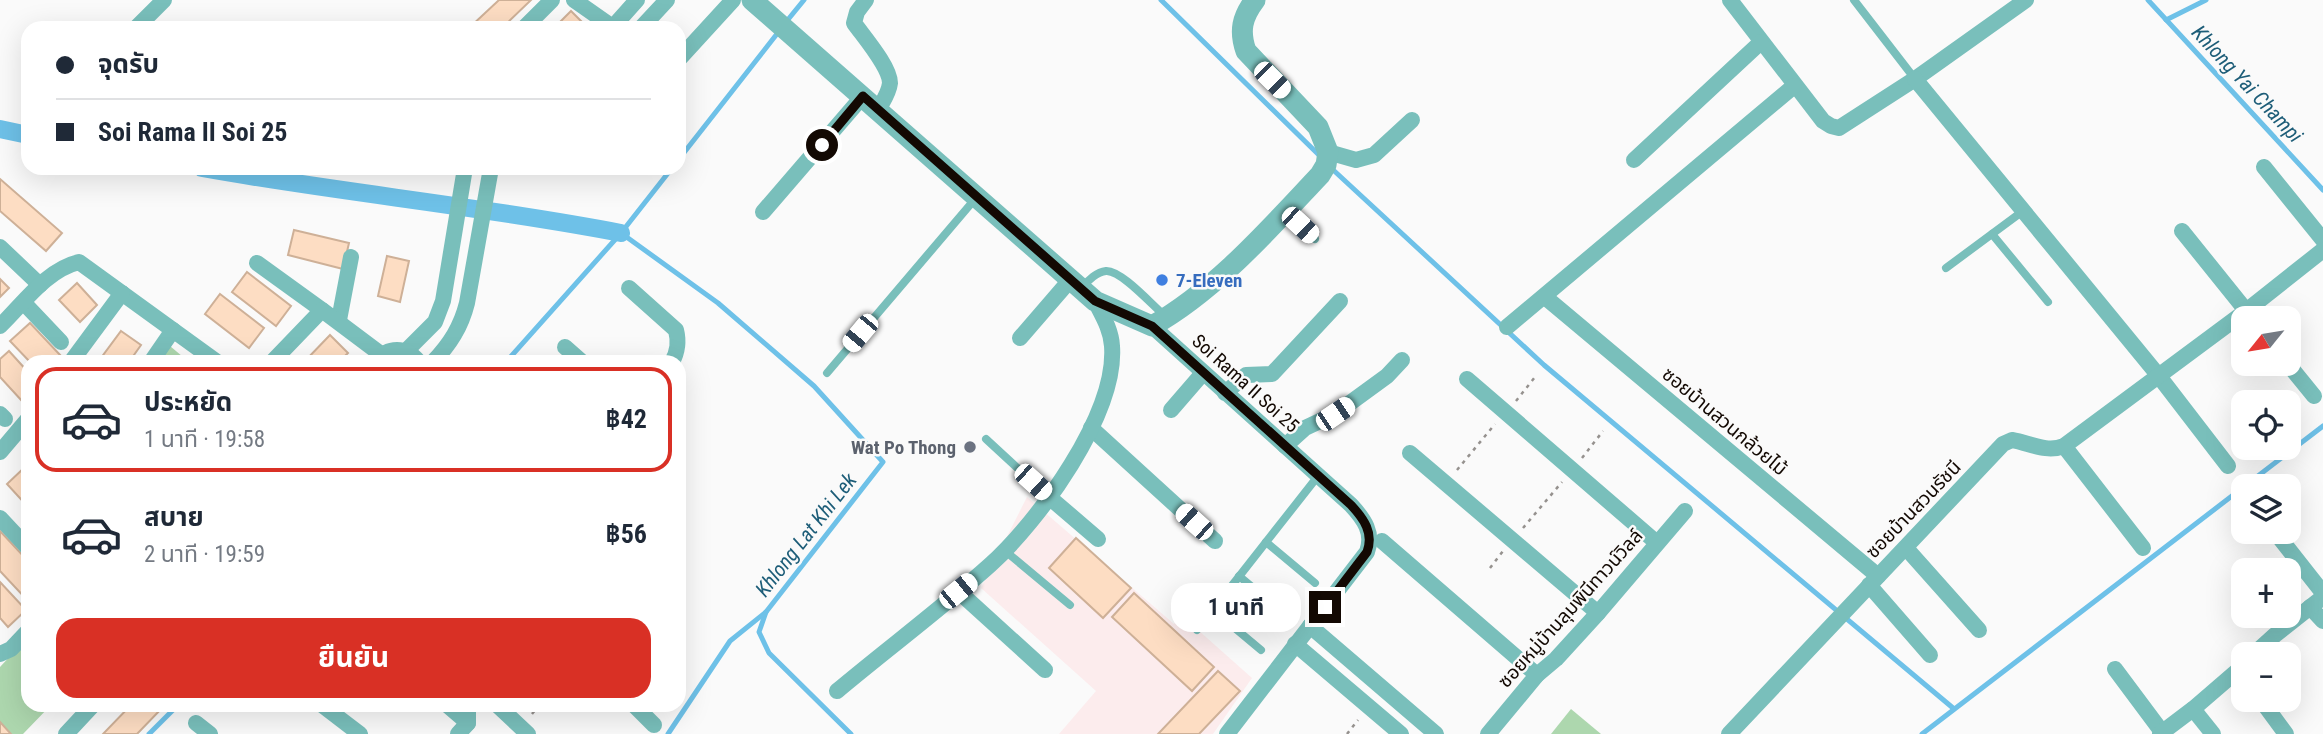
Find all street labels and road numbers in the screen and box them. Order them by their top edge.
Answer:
street label: Soi Rama II Soi 25 [1188,329,1304,437]
street label: ซอยบ้านสวนกล้วยไม้ [1658,363,1792,480]
street label: ซอยบ้านสวนรัชนี [1861,456,1966,563]
street label: ซอยหมู่บ้านลุมพินีทาวน์วิลล์ [1493,524,1648,693]

